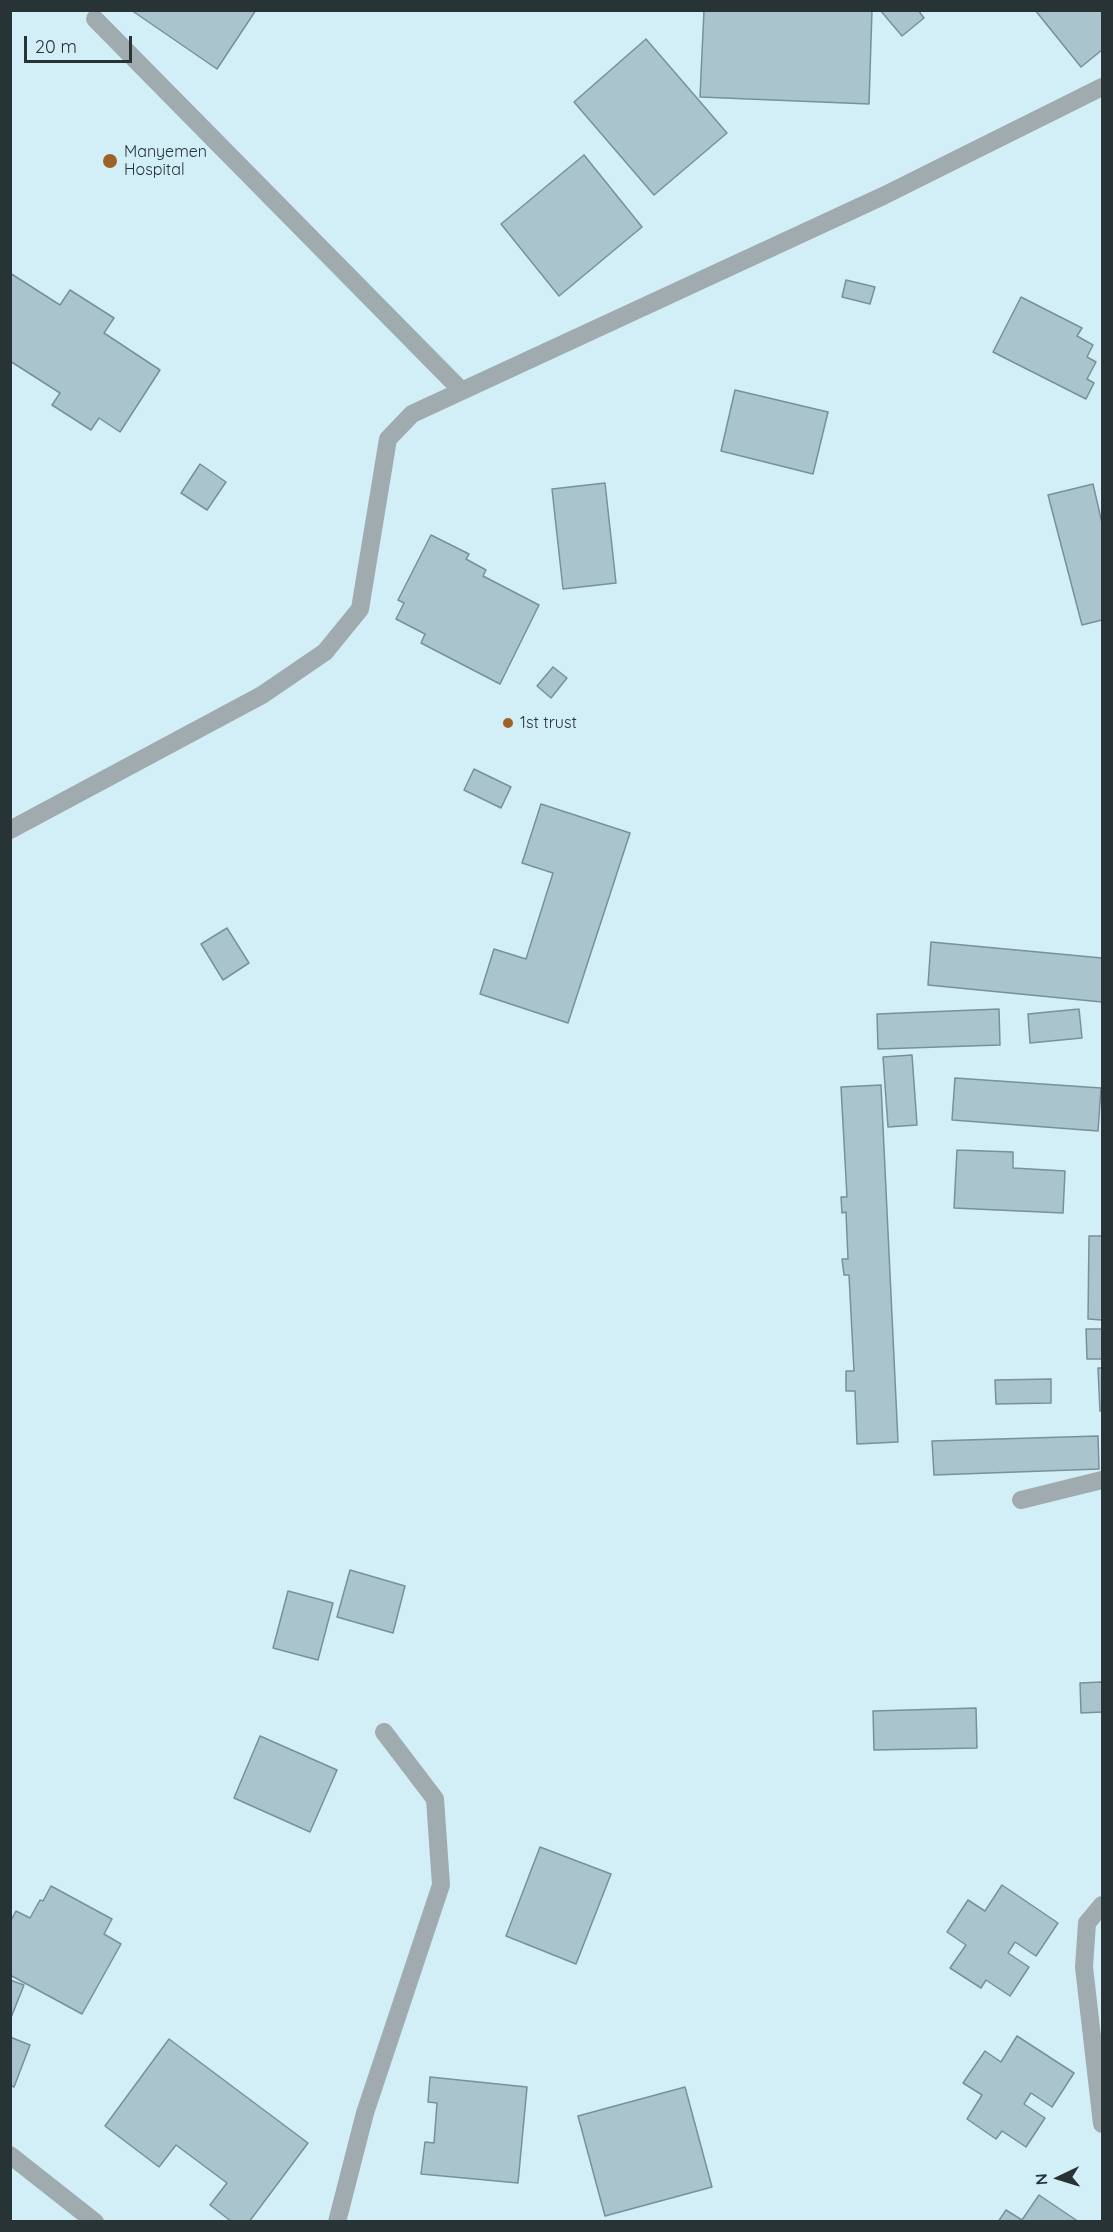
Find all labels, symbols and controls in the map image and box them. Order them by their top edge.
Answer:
scale bar [27,24,135,62]
text: 20 m [35,35,77,58]
place label: Manyemen Hospital [124,142,207,180]
marker: Manyemen Hospital [101,152,119,170]
place label: 1st trust [520,713,577,733]
marker: 1st trust [501,716,515,730]
north arrow [1029,2148,1089,2208]
text: N [1031,2173,1051,2186]

